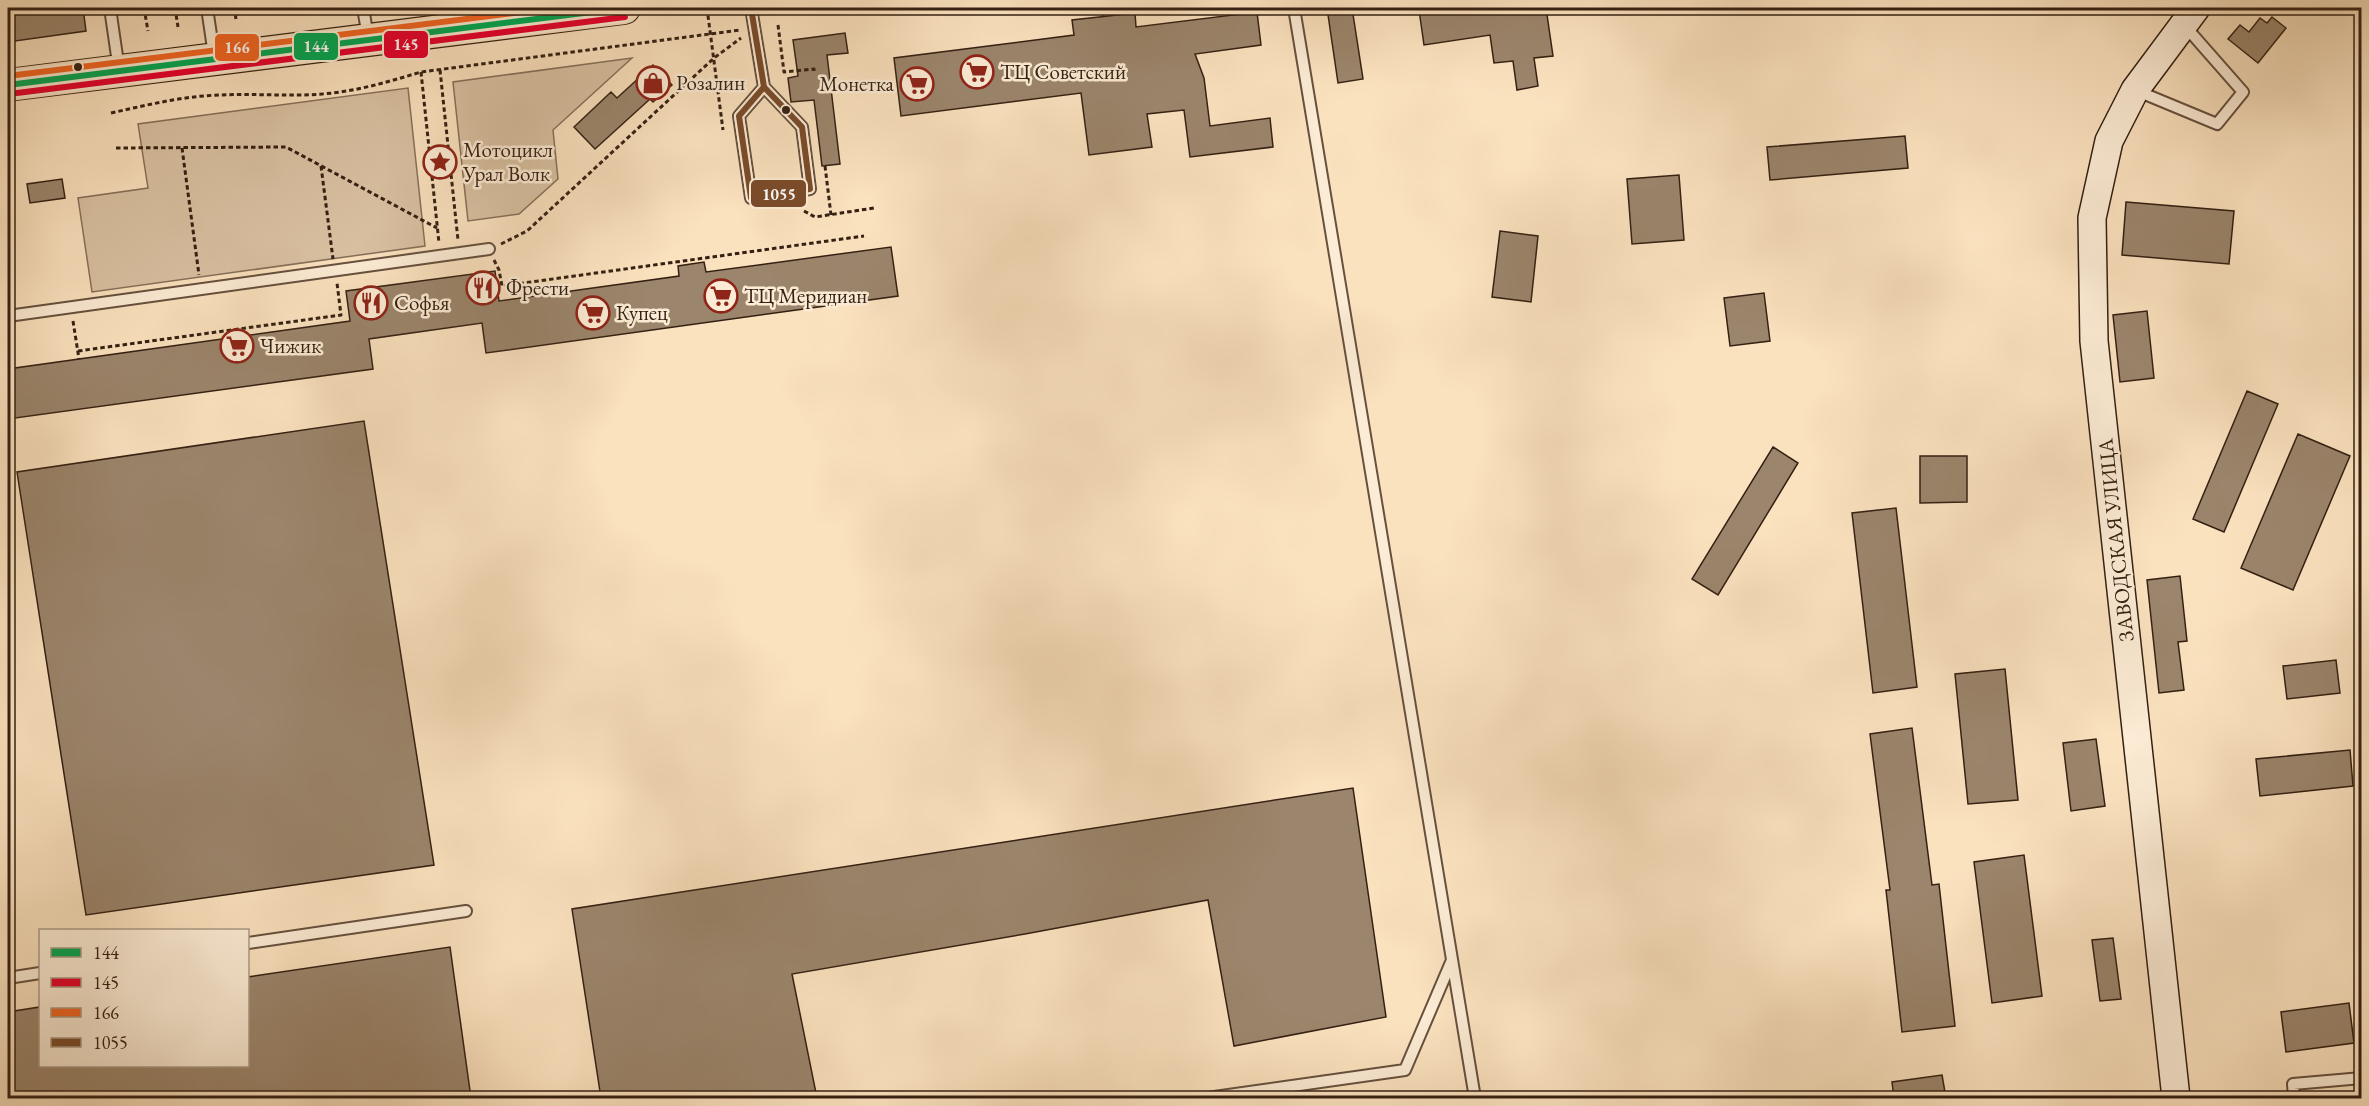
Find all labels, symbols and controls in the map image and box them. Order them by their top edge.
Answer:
line badge: 145 [383,30,429,59]
line badge: 144 [293,32,339,61]
line badge: 166 [214,33,260,62]
text: 145 [393,34,419,55]
text: 144 [303,36,329,57]
text: 166 [224,37,250,58]
supermarket icon: ТЦ Советский [959,54,995,90]
place label: ТЦ Советский [1000,58,1126,85]
unlabelled marker [72,61,84,73]
shop icon: Розалин [635,65,671,101]
supermarket icon: Монетка [899,66,935,102]
place label: Розалин [676,69,745,96]
place label: Монетка [819,70,895,97]
unlabelled marker [780,104,792,116]
place label: Мотоцикл Урал Волк [462,136,553,187]
place icon: Мотоцикл Урал Волк [422,144,458,180]
line badge: 1055 [750,179,807,208]
text: 1055 [762,184,796,205]
restaurant icon: Фрести [465,270,501,306]
place label: Фрести [506,274,569,301]
supermarket icon: ТЦ Меридиан [703,278,739,314]
place label: ТЦ Меридиан [744,282,867,309]
restaurant icon: Софья [353,285,389,321]
place label: Софья [394,289,449,316]
supermarket icon: Купец [575,295,611,331]
place label: Купец [616,299,668,326]
supermarket icon: Чижик [219,328,255,364]
place label: Чижик [260,332,321,359]
street label: ЗАВОДСКАЯ УЛИЦА [2091,437,2140,643]
legend [39,929,249,1067]
text: 144 [93,941,119,964]
text: 145 [93,971,119,994]
text: 166 [93,1001,119,1024]
text: 1055 [93,1031,128,1054]

